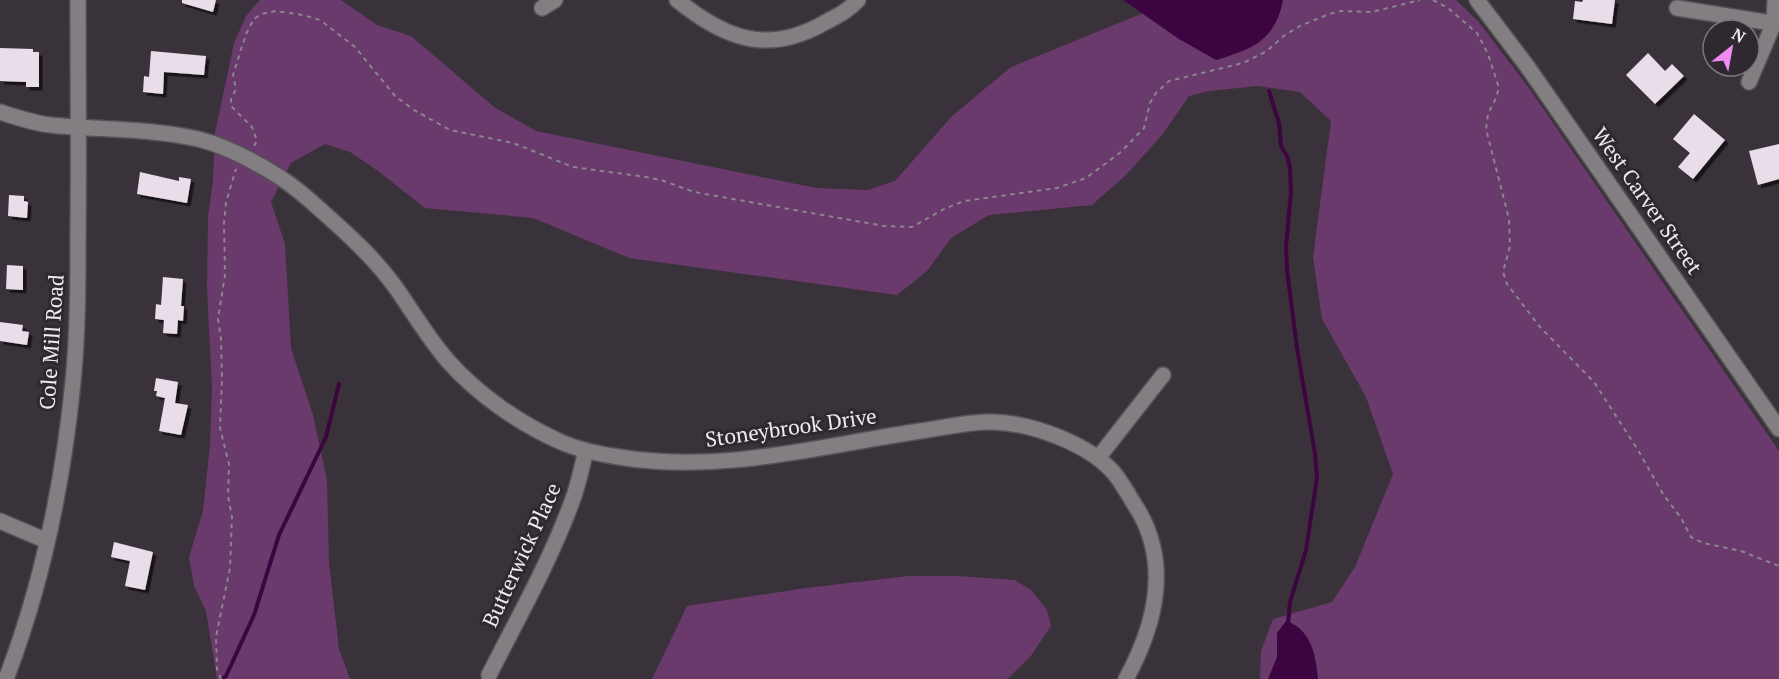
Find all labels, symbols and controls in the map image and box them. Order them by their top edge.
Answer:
north arrow [1701,18,1761,78]
text: N [1728,23,1750,48]
street label: West Carver Street [1587,121,1709,280]
street label: Cole Mill Road [32,273,70,411]
street label: Stoneybrook Drive [703,401,878,453]
street label: Butterwick Place [475,478,567,631]

